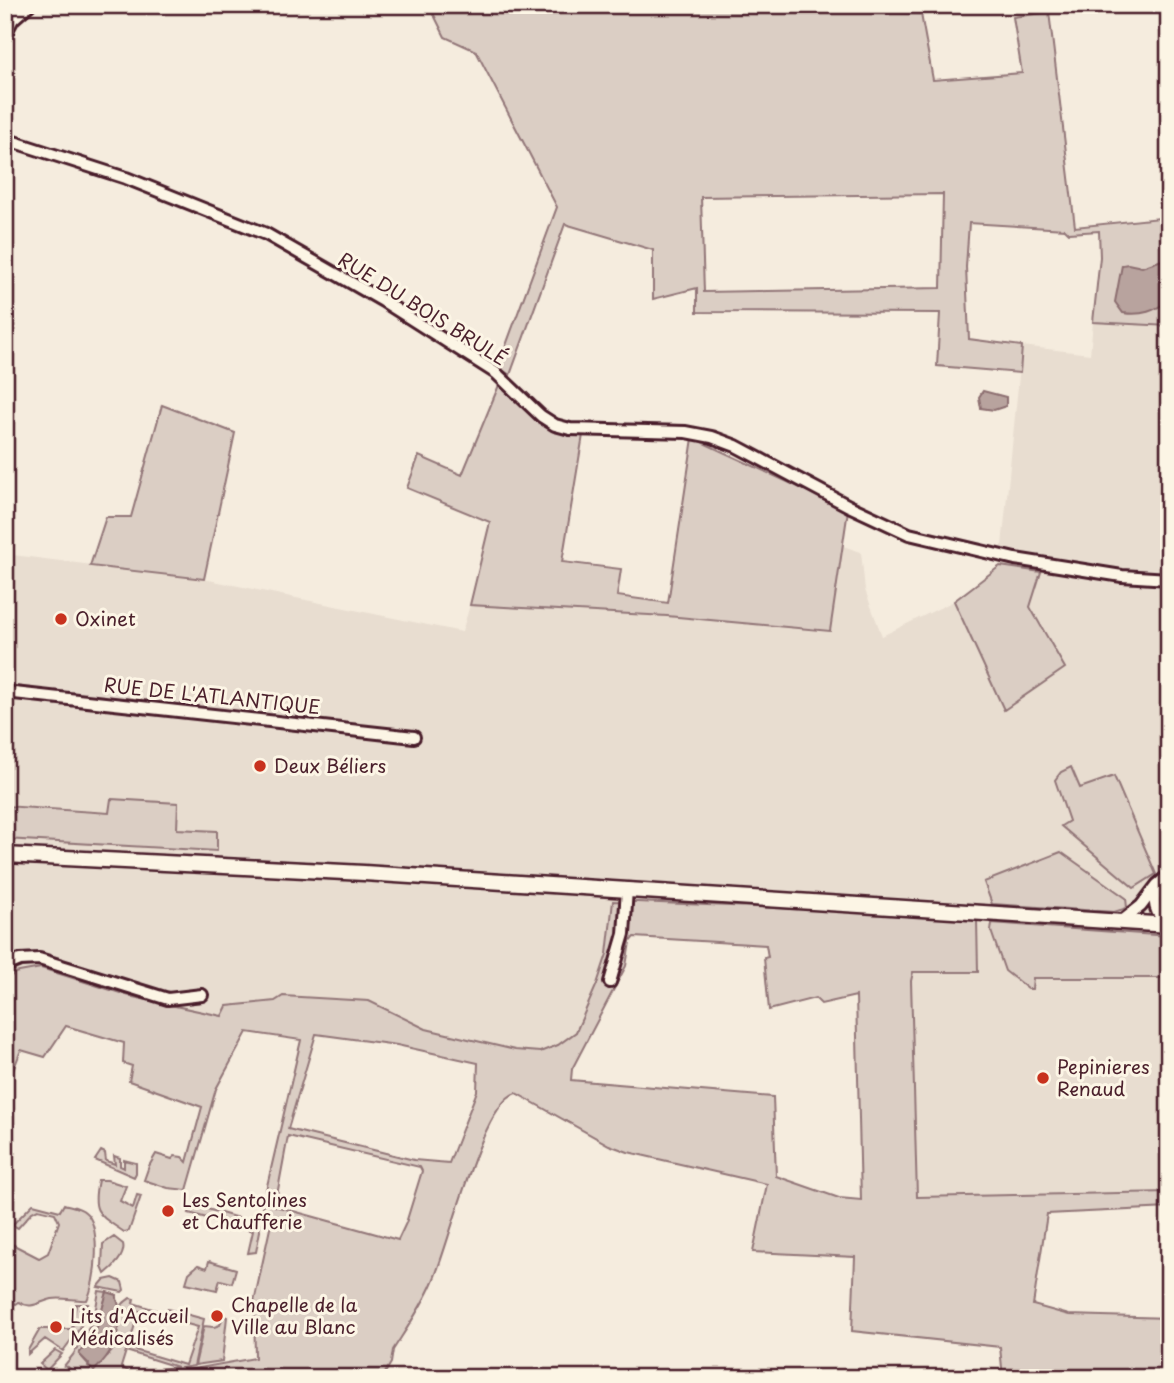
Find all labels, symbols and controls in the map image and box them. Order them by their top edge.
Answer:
street label: RUE DU BOIS BRULÉ [333,245,514,372]
place label: Oxinet [75,604,136,632]
marker: Oxinet [53,611,69,627]
street label: RUE DE L'ATLANTIQUE [103,670,322,720]
place label: Deux Béliers [274,751,386,779]
marker: Deux Béliers [252,758,268,774]
place label: Pepinieres Renaud [1057,1052,1150,1102]
marker: Pepinieres Renaud [1035,1070,1051,1086]
place label: Les Sentolines et Chaufferie [182,1185,307,1235]
marker: Les Sentolines et Chaufferie [160,1203,176,1219]
place label: Chapelle de la Ville au Blanc [231,1290,357,1340]
place label: Lits d'Accueil Médicalisés [70,1301,189,1351]
marker: Chapelle de la Ville au Blanc [209,1308,225,1324]
marker: Lits d'Accueil Médicalisés [48,1319,64,1335]

